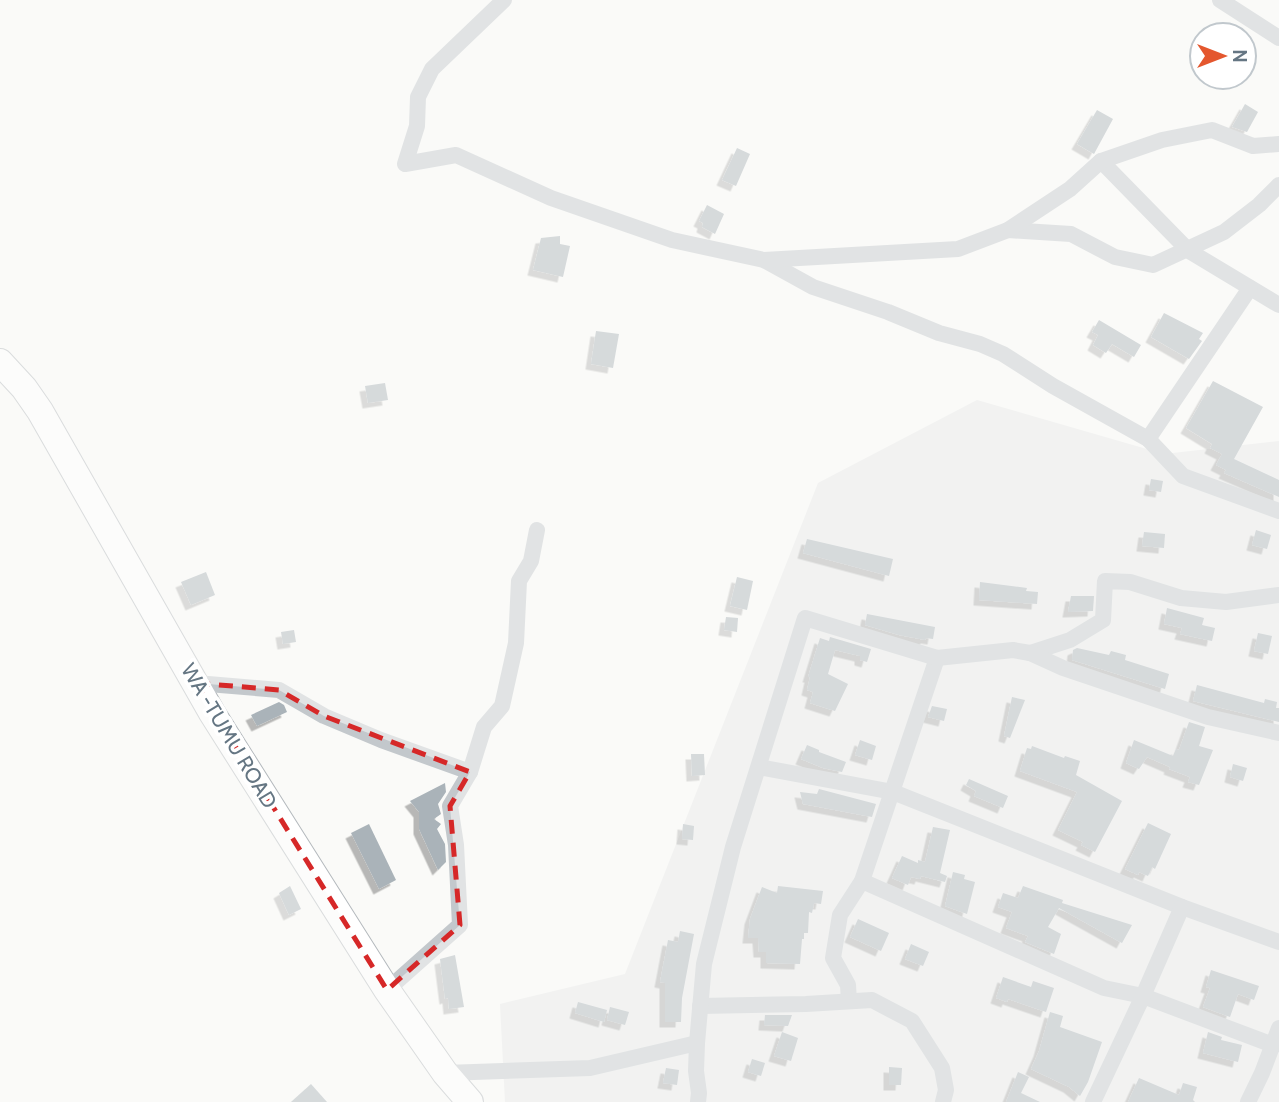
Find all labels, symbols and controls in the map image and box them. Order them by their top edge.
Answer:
north arrow [1188,21,1258,91]
text: N [1228,49,1251,63]
street label: WA -TUMU ROAD [176,659,283,813]

